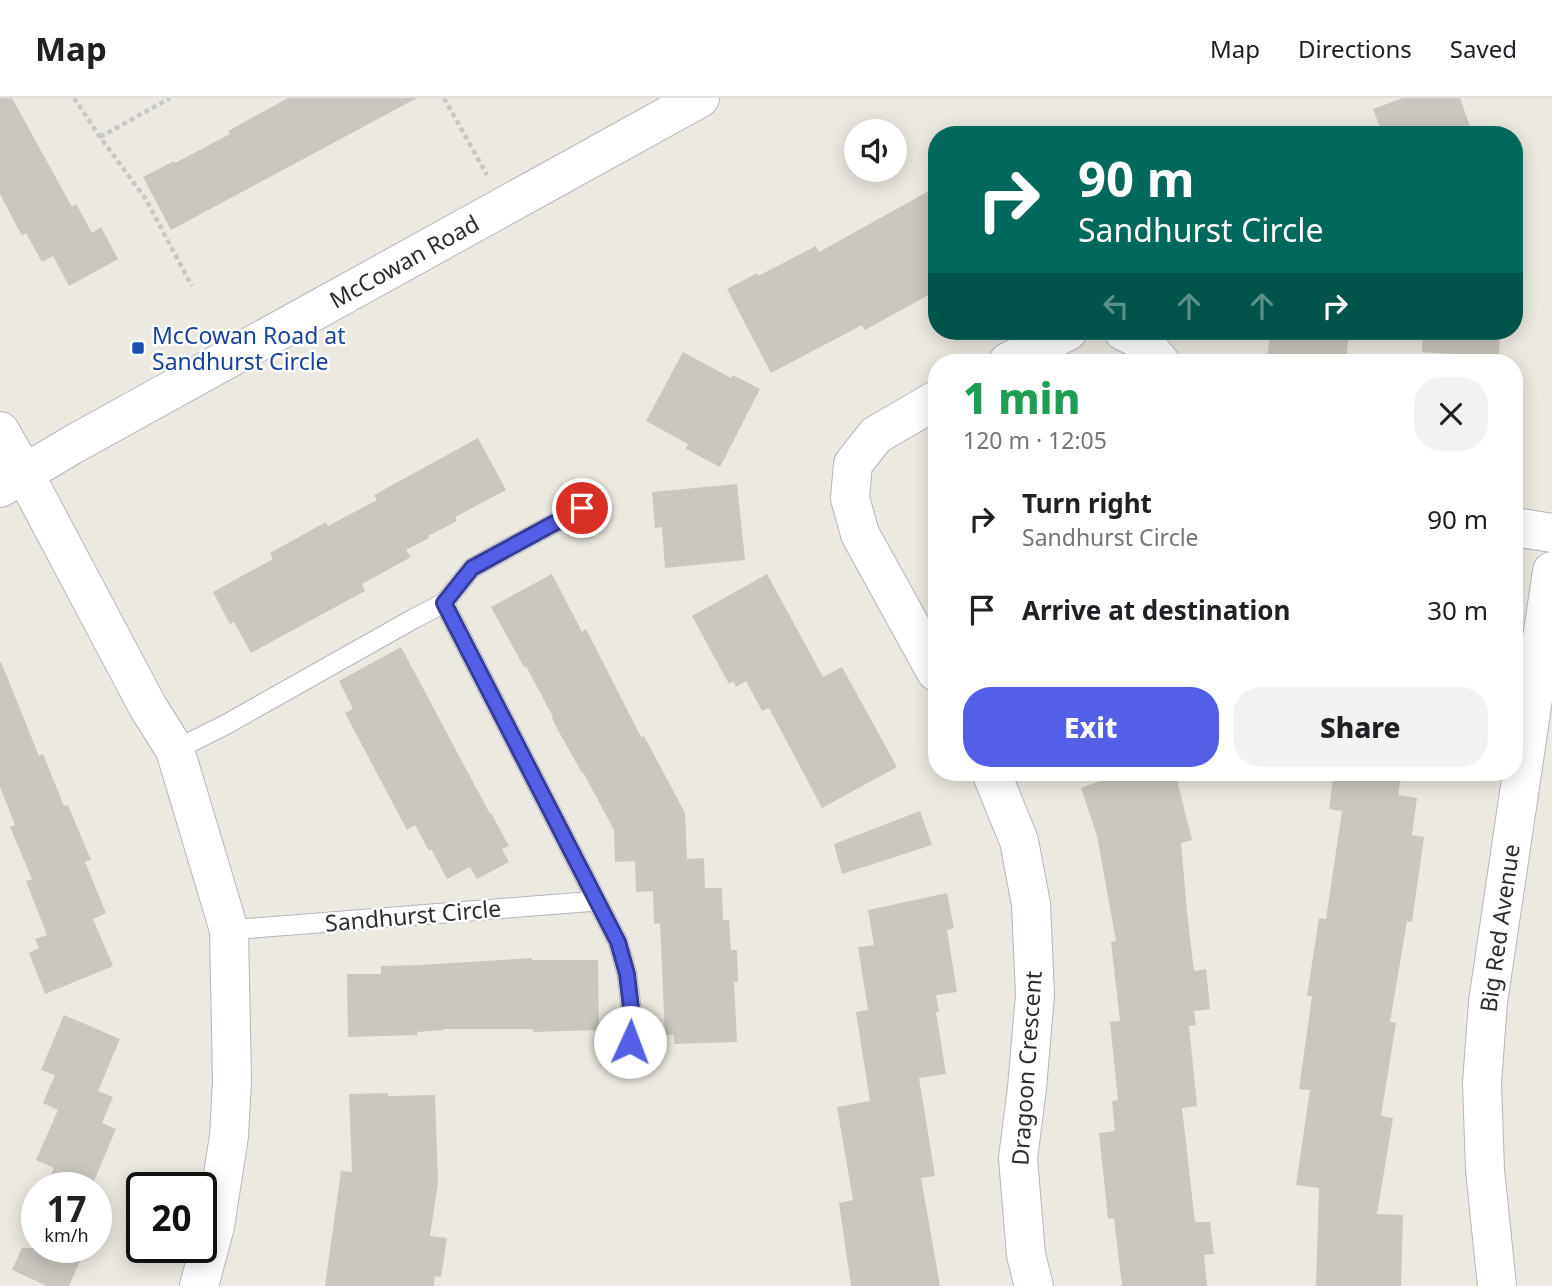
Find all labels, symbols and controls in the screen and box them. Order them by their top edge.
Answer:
text: Map [35,26,107,71]
text: Map [1210,32,1260,65]
text: Directions [1298,32,1412,65]
text: Saved [1450,32,1517,65]
map controls [844,119,907,182]
button: sound [844,119,907,182]
text: 90 m [1078,145,1195,211]
icon: right [963,154,1054,245]
street label: McCowan Road [323,207,485,315]
text: Sandhurst Circle [1078,208,1324,251]
icon: left [1097,287,1135,325]
icon: ahead [1170,287,1208,325]
icon: ahead [1243,287,1281,325]
icon: right [1316,287,1354,325]
place label: McCowan Road at Sandhurst Circle [152,319,346,377]
marker: McCowan Road at Sandhurst Circle [130,340,146,356]
text: 1 min [963,369,1080,426]
button: close [1414,377,1488,451]
text: 120 m · 12:05 [963,424,1107,456]
pin [552,478,612,538]
text: Turn right [1022,485,1152,521]
icon: arrive [563,489,601,527]
icon: right [963,500,1001,538]
text: 90 m [1427,501,1488,537]
text: Sandhurst Circle [1022,521,1199,553]
icon: arrive [963,591,1001,629]
text: Arrive at destination [1022,592,1291,628]
text: 30 m [1427,592,1488,628]
button: Exit [963,687,1219,767]
button: Share [1233,687,1488,767]
street label: Big Red Avenue [1471,842,1527,1014]
street label: Sandhurst Circle [324,891,502,939]
street label: Dragoon Crescent [1003,970,1049,1166]
position arrow [593,1005,667,1079]
speed limit sign: 20 [126,1172,217,1263]
text: 17 [46,1185,87,1232]
text: km/h [44,1223,89,1247]

